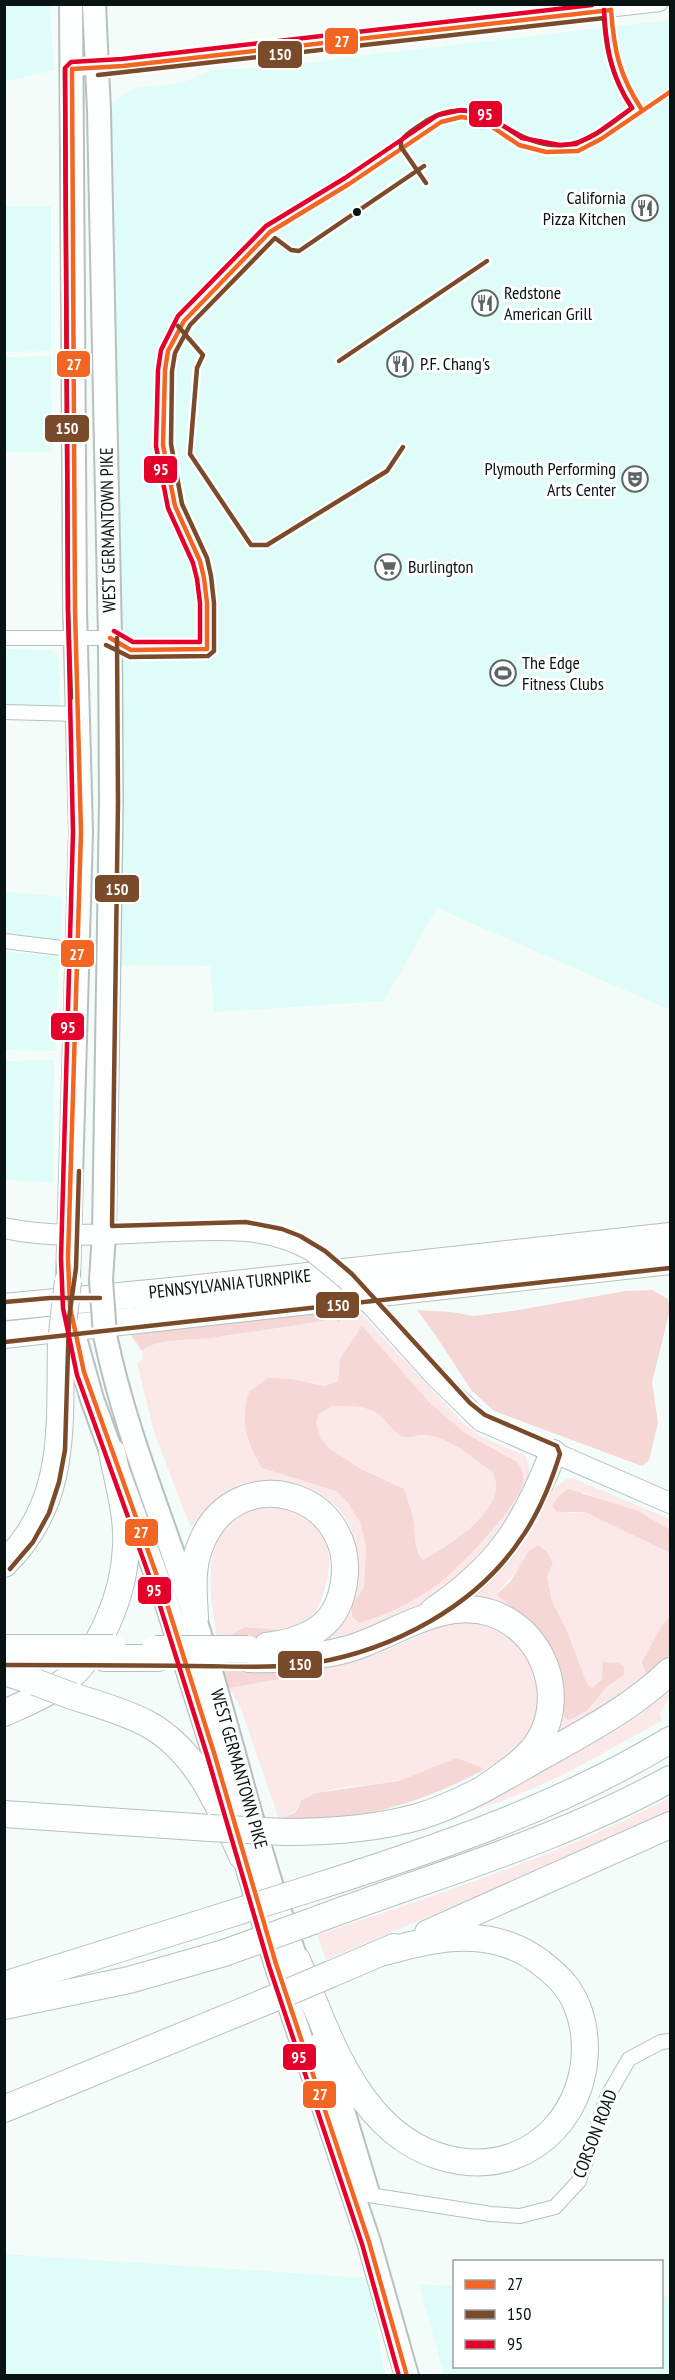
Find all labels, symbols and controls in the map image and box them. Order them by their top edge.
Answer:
line badge: 27 [324,27,359,55]
text: 27 [334,31,350,51]
line badge: 150 [257,40,303,69]
text: 150 [269,44,292,64]
line badge: 95 [468,100,503,128]
text: 95 [477,104,493,124]
place label: California Pizza Kitchen [543,186,626,230]
restaurant icon: California Pizza Kitchen [630,193,660,223]
unlabelled marker [351,206,363,218]
place label: Redstone American Grill [504,281,593,325]
restaurant icon: Redstone American Grill [470,288,500,318]
restaurant icon: P.F. Chang's [385,349,415,379]
line badge: 27 [56,350,91,378]
place label: P.F. Chang's [420,352,490,375]
text: 27 [66,354,82,374]
line badge: 150 [44,414,90,443]
text: 150 [56,418,79,438]
street label: WEST GERMANTOWN PIKE [95,447,120,613]
line badge: 95 [143,455,178,484]
place label: Plymouth Performing Arts Center [484,457,616,501]
text: 95 [153,459,169,479]
theatre icon: Plymouth Performing Arts Center [620,464,650,494]
supermarket icon: Burlington [373,552,403,582]
place label: Burlington [408,555,473,578]
place label: The Edge Fitness Clubs [522,651,604,695]
sports icon: The Edge Fitness Clubs [488,658,518,688]
line badge: 150 [94,874,140,903]
text: 150 [106,879,129,899]
line badge: 27 [60,939,95,968]
text: 27 [69,944,85,964]
line badge: 95 [50,1012,85,1041]
text: 95 [60,1017,76,1037]
street label: PENNSYLVANIA TURNPIKE [148,1264,312,1303]
line badge: 150 [315,1291,360,1319]
text: 150 [327,1295,350,1315]
line badge: 27 [124,1518,159,1547]
text: 27 [133,1522,149,1542]
line badge: 95 [137,1576,172,1605]
text: 95 [146,1580,162,1600]
line badge: 150 [277,1650,323,1679]
text: 150 [289,1654,312,1674]
street label: WEST GERMANTOWN PIKE [206,1686,273,1851]
line badge: 95 [282,2043,317,2071]
text: 95 [291,2047,307,2067]
line badge: 27 [302,2080,337,2109]
text: 27 [312,2084,328,2104]
street label: CORSON ROAD [567,2086,622,2181]
legend [453,2260,663,2368]
text: 27 [507,2272,523,2295]
text: 150 [507,2302,531,2325]
text: 95 [507,2332,523,2355]

